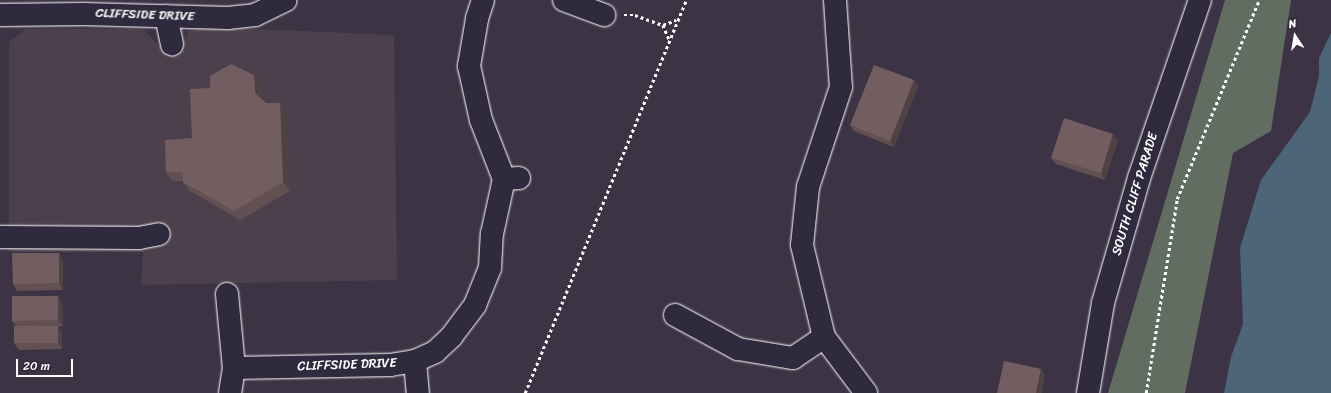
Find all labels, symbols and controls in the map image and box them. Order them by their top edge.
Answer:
street label: CLIFFSIDE DRIVE [95,5,195,25]
text: N [1287,14,1298,34]
north arrow [1275,16,1315,56]
street label: SOUTH CLIFF PARADE [1109,131,1161,257]
scale bar [18,351,75,377]
text: 20 m [23,355,50,377]
street label: CLIFFSIDE DRIVE [297,355,397,375]

